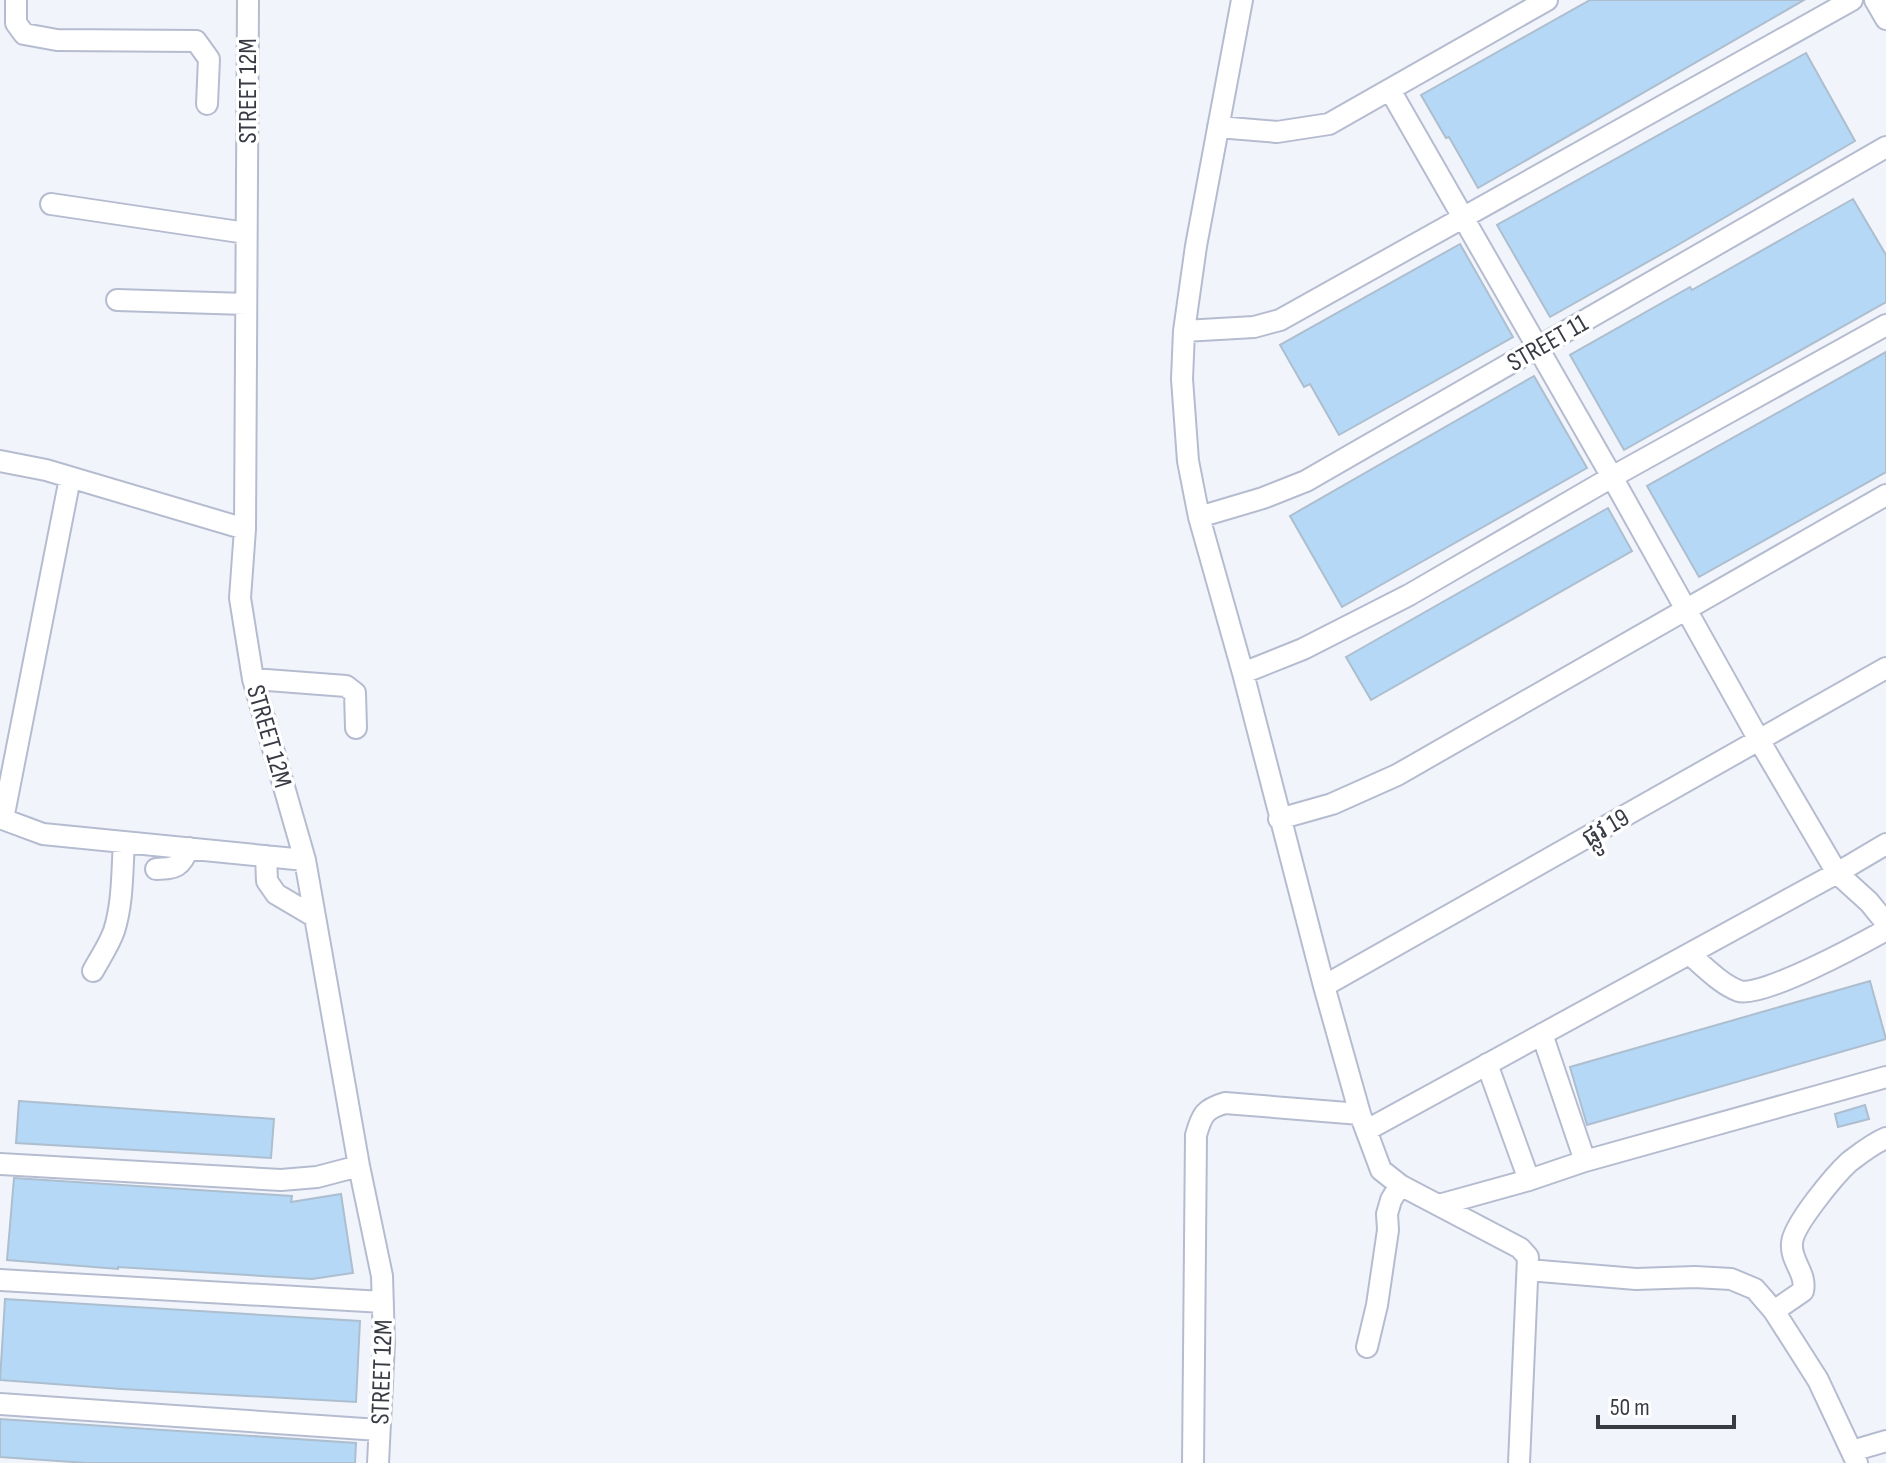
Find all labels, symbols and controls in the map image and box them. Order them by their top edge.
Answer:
street label: STREET 12M [233,38,264,144]
street label: STREET 11 [1502,308,1594,379]
street label: STREET 12M [239,682,298,791]
street label: ផ្លូវ 19 [1576,802,1638,860]
street label: STREET 12M [365,1319,400,1425]
scale bar [1598,1379,1734,1429]
text: 50 m [1610,1393,1650,1422]

